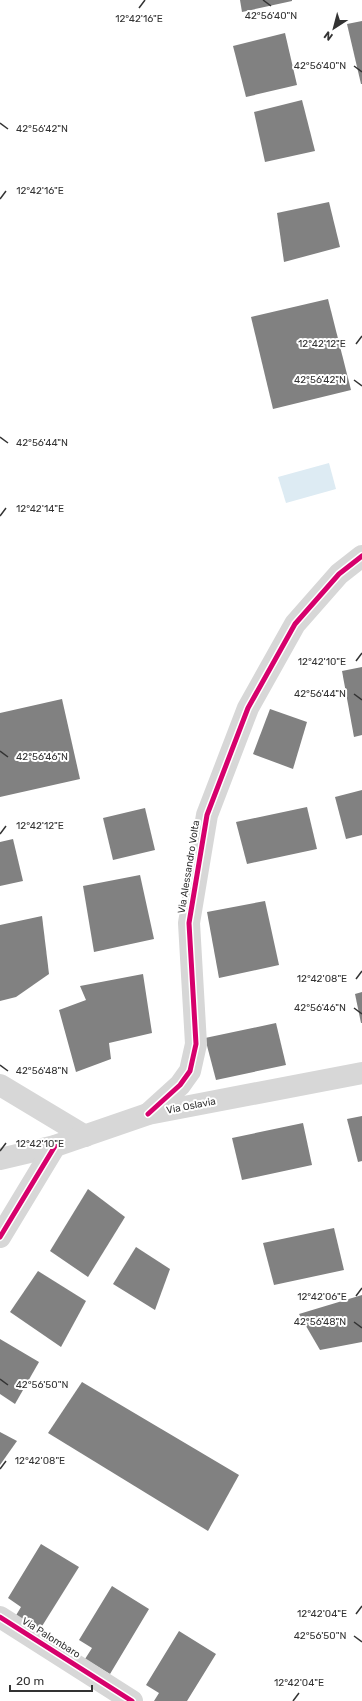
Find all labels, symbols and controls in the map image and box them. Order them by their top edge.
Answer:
north arrow [314,8,354,48]
text: 42°56'40"N [245,10,297,22]
text: 12°42'16"E [115,13,163,25]
text: N [321,28,335,43]
text: 42°56'40"N [294,60,346,72]
text: 42°56'42"N [16,123,68,135]
text: 12°42'16"E [16,185,64,197]
text: 12°42'12"E [298,338,346,350]
text: 42°56'42"N [294,374,346,386]
text: 42°56'44"N [16,437,68,449]
text: 12°42'14"E [16,503,64,515]
text: 12°42'10"E [298,656,346,668]
text: 42°56'44"N [294,688,346,700]
text: 42°56'46"N [16,751,68,763]
street label: Via Alessandro Volta [176,819,202,915]
text: 12°42'12"E [16,820,64,832]
text: 12°42'08"E [297,973,347,985]
text: 42°56'46"N [294,1002,346,1014]
text: 42°56'48"N [16,1065,68,1077]
street label: Via Oslavia [165,1095,217,1117]
text: 12°42'10"E [16,1138,64,1150]
text: 12°42'06"E [297,1291,347,1303]
text: 42°56'48"N [294,1316,346,1328]
text: 42°56'50"N [16,1379,68,1391]
text: 12°42'08"E [15,1455,65,1467]
text: 12°42'04"E [297,1608,347,1620]
street label: Via Palombaro [20,1615,83,1661]
text: 42°56'50"N [294,1630,346,1642]
scale bar [10,1667,92,1693]
text: 20 m [16,1674,44,1688]
text: 12°42'04"E [274,1677,324,1689]

